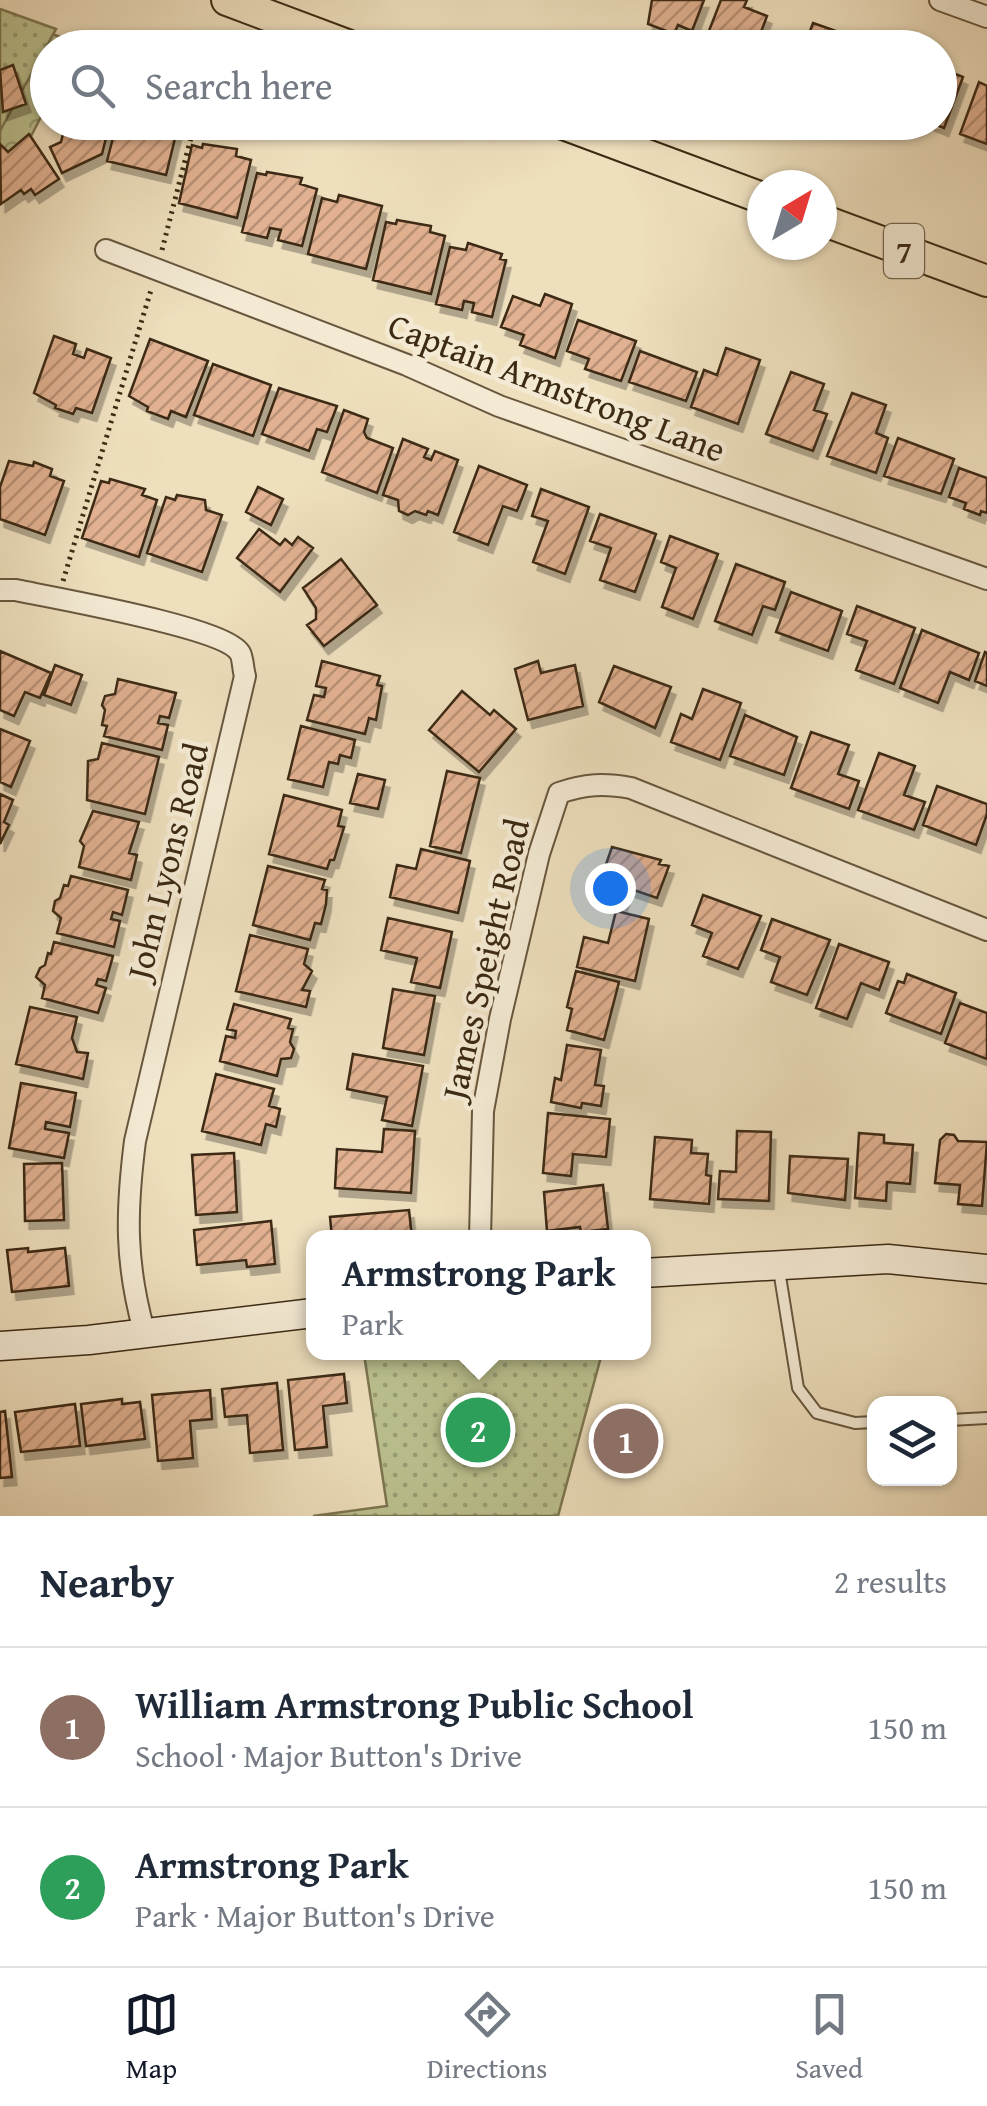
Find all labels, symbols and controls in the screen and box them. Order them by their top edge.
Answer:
search box [30,30,957,140]
text: Search here [145,57,333,113]
icon: search [65,58,120,113]
north arrow [747,170,837,260]
road number: 7 [884,224,924,278]
street label: Captain Armstrong Lane [381,299,733,475]
street label: John Lyons Road [112,737,221,988]
street label: James Speight Road [427,813,542,1108]
your location [585,863,636,914]
popup [306,1230,651,1360]
text: Armstrong Park [342,1244,615,1300]
text: Park [342,1300,403,1347]
pin: 2 [446,1392,510,1468]
map controls [867,1396,957,1486]
button: layers [867,1396,957,1486]
pin: 1 [594,1404,658,1478]
text: Nearby [40,1551,174,1612]
text: 2 results [834,1558,947,1605]
text: William Armstrong Public School [135,1676,694,1732]
text: 1 [64,1704,81,1751]
text: 150 m [868,1704,947,1751]
text: School · Major Button's Drive [135,1732,522,1779]
text: Armstrong Park [135,1836,409,1892]
text: 2 [64,1864,81,1911]
text: 150 m [868,1864,947,1911]
text: Park · Major Button's Drive [135,1892,495,1939]
tab: Map [124,1987,179,2088]
tab: Directions [427,1987,547,2088]
tab: Saved [795,1987,863,2088]

